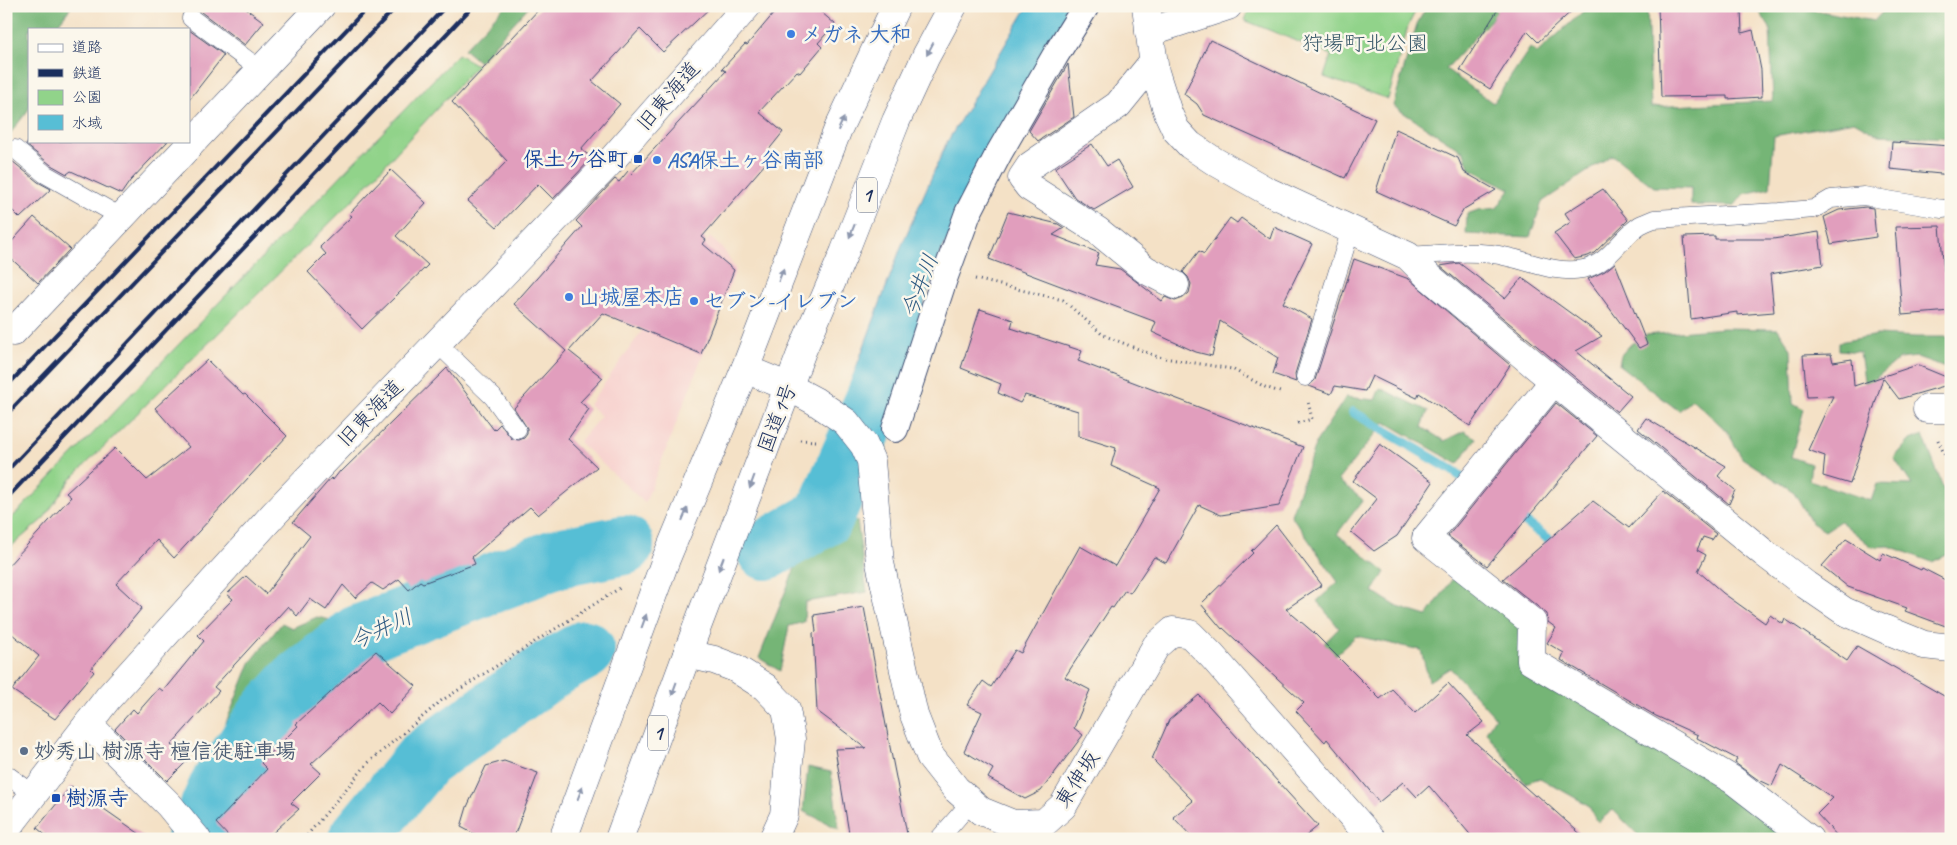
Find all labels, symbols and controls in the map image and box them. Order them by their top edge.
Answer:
place label: メガネ 大和 [801,21,911,47]
legend [28,28,190,142]
marker: メガネ 大和 [785,28,797,40]
park label: 狩場町北公園 [1302,30,1428,56]
text: 道路 [72,38,102,57]
one-way arrow [926,42,934,56]
street label: 旧東海道 [631,56,705,136]
text: 鉄道 [72,64,102,83]
text: 公園 [72,88,102,107]
text: 水域 [72,114,102,133]
one-way arrow [837,117,845,131]
place label: 保土ケ谷町 [523,146,628,172]
place label: ASA保土ヶ谷南部 [667,147,824,173]
marker: 保土ケ谷町 [632,153,644,165]
marker: ASA保土ヶ谷南部 [651,154,663,166]
road number: 1 [857,178,877,212]
one-way arrow [848,224,856,238]
water label: 今井川 [895,250,945,322]
one-way arrow [777,267,785,282]
place label: 山城屋本店 [579,284,684,310]
place label: セブン-イレブン [704,288,858,314]
marker: 山城屋本店 [563,291,575,303]
marker: セブン-イレブン [688,295,700,307]
street label: 旧東海道 [331,374,409,452]
street label: 国道1号 [752,380,802,456]
one-way arrow [748,474,755,489]
one-way arrow [682,507,690,521]
one-way arrow [717,557,725,572]
water label: 今井川 [345,602,417,656]
one-way arrow [640,613,648,628]
one-way arrow [670,682,678,697]
road number: 1 [648,716,668,750]
place label: 妙秀山 樹源寺 檀信徒駐車場 [34,738,296,764]
marker: 妙秀山 樹源寺 檀信徒駐車場 [18,745,30,757]
street label: 東伸坂 [1049,746,1105,812]
place label: 樹源寺 [66,785,129,811]
one-way arrow [576,785,584,800]
marker: 樹源寺 [50,792,62,804]

